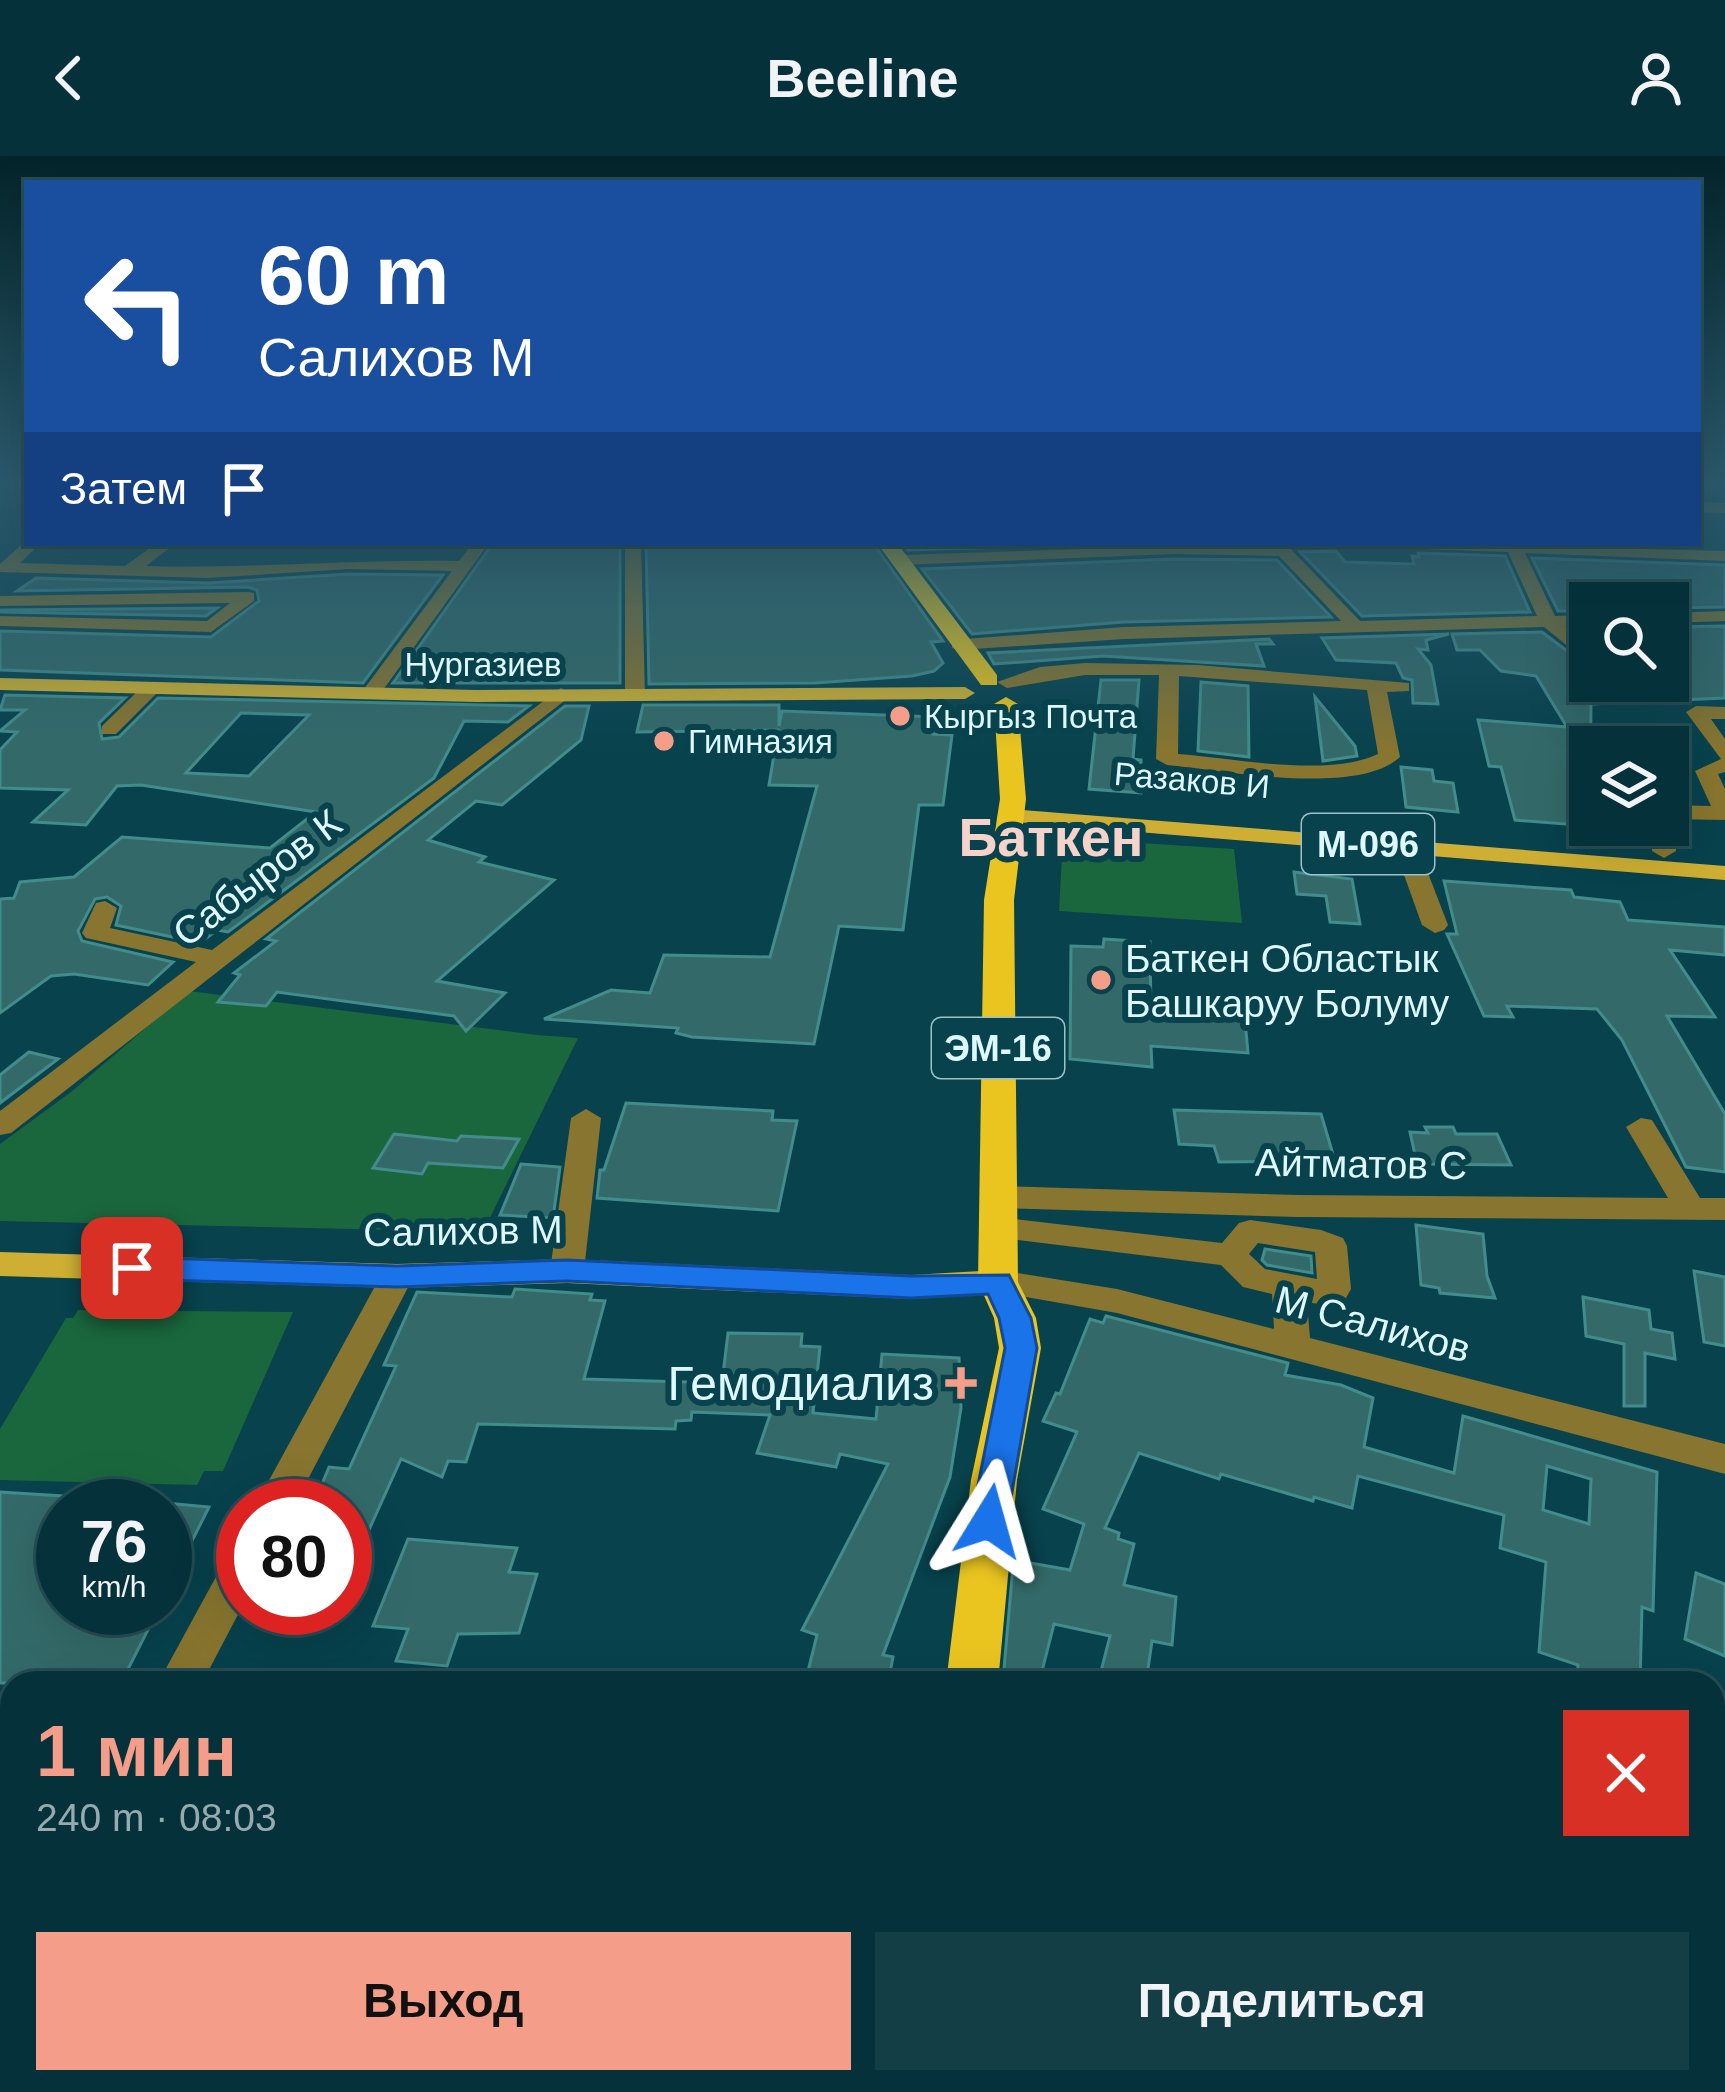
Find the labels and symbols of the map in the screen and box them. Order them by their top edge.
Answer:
street label: Нургазиев [404,646,562,683]
place label: Кыргыз Почта [924,698,1138,735]
marker: Кыргыз Почта [887,703,913,729]
place label: Гимназия [688,723,833,760]
marker: Гимназия [651,728,677,754]
street label: Разаков И [1113,755,1271,805]
street label: Сабыров К [165,801,349,955]
district label: Баткен [959,807,1143,867]
road number: М-096 [1302,814,1434,874]
place label: Баткен Областык Башкаруу Болуму [1125,937,1450,1025]
marker: Баткен Областык Башкаруу Болуму [1088,967,1114,993]
road number: ЭМ-16 [932,1018,1064,1078]
street label: Айтматов С [1255,1141,1467,1187]
street label: Салихов М [363,1208,563,1254]
pin [81,1217,183,1319]
street label: М Салихов [1271,1277,1475,1371]
place label: Гемодиализ [668,1357,934,1410]
marker: Гемодиализ [945,1367,977,1399]
position arrow [926,1458,1052,1584]
speed limit sign: 80 [216,1479,372,1635]

